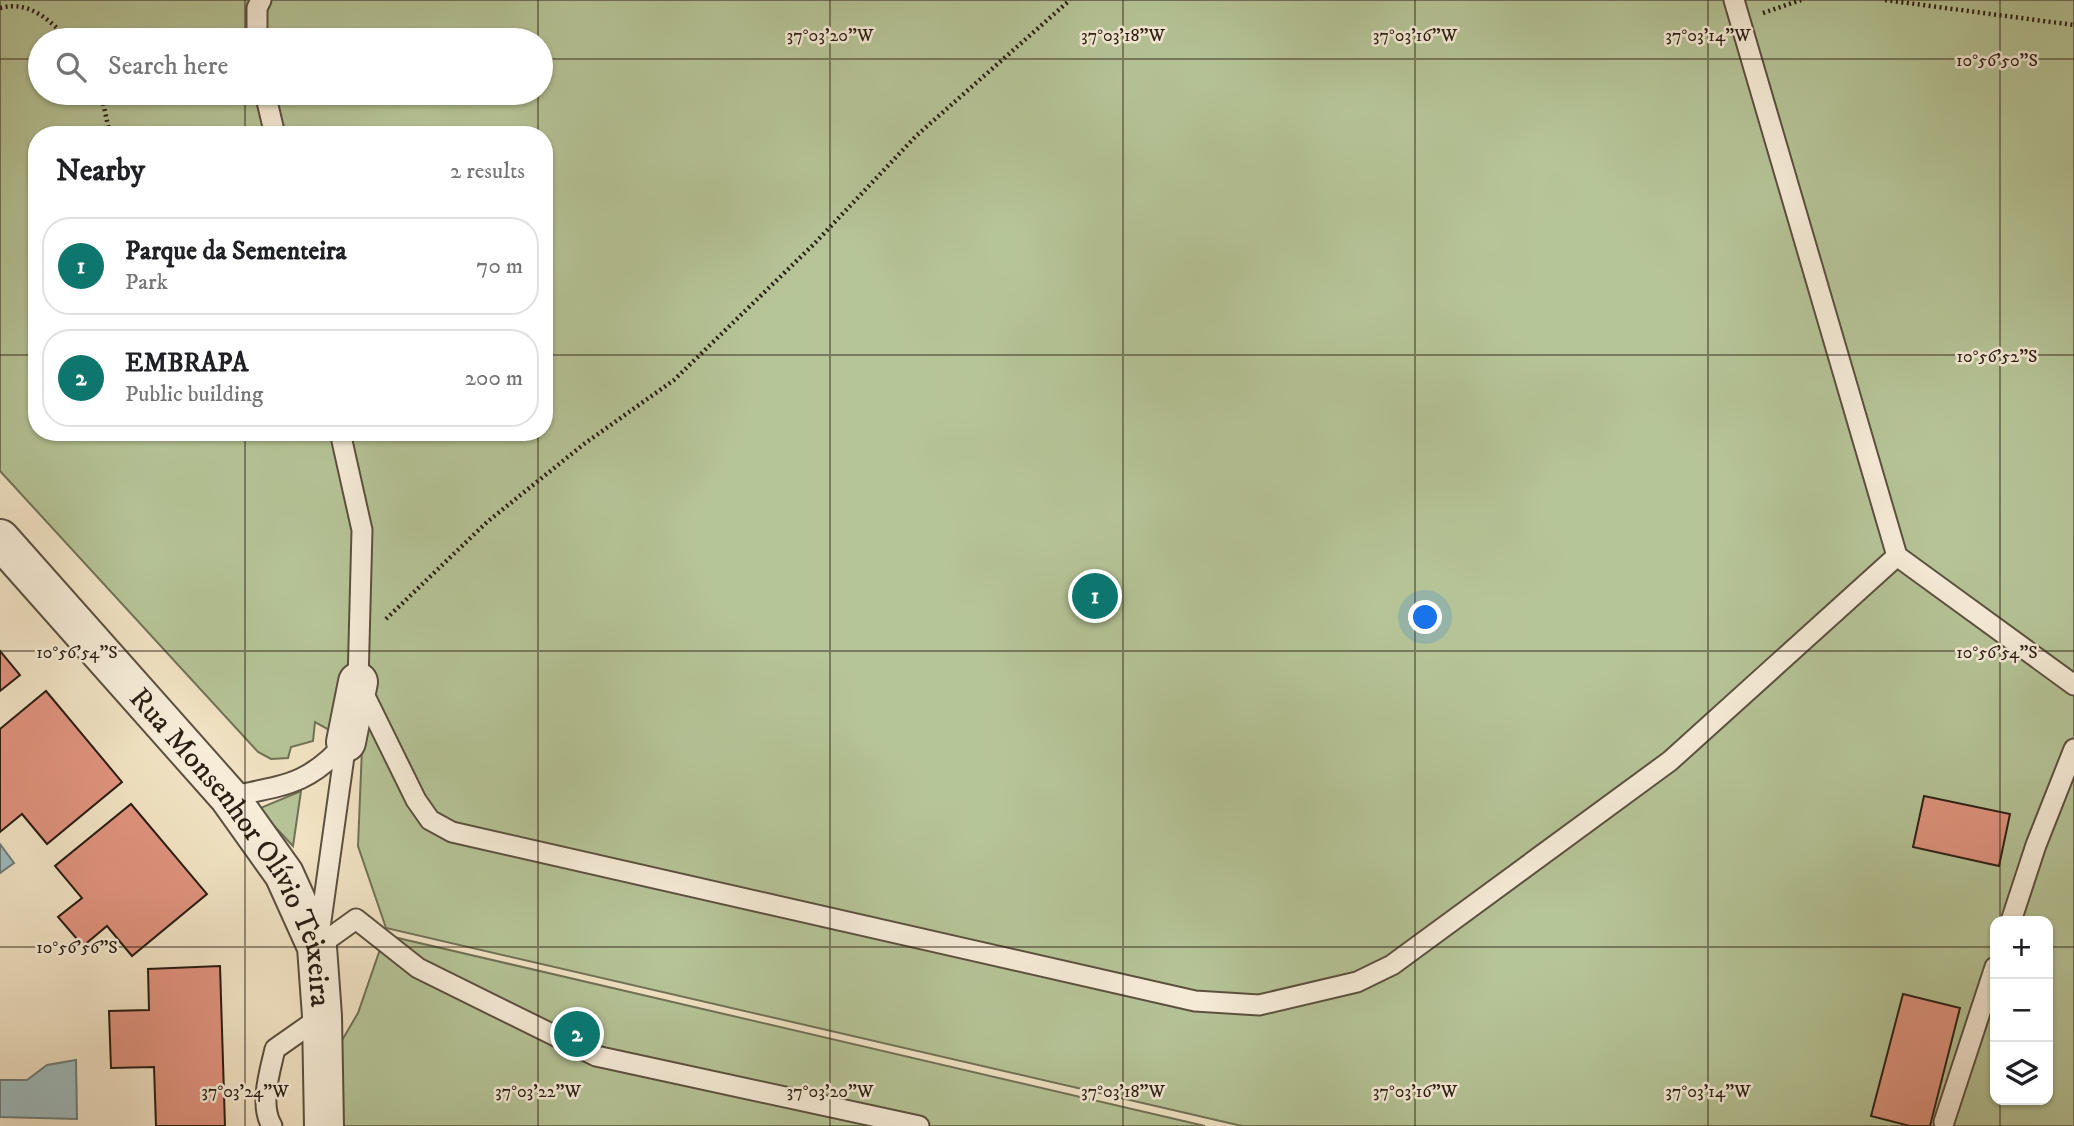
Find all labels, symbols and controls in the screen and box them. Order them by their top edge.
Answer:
text: 37°03'20"W [787,25,874,47]
text: 37°03'18"W [1081,25,1166,47]
text: 37°03'16"W [1373,25,1458,47]
text: 37°03'14"W [1665,25,1751,47]
search box [28,28,553,105]
icon: search [52,48,90,86]
text: Search here [108,50,228,83]
text: 10°56'50"S [1956,50,2038,72]
text: Nearby [56,153,145,190]
text: 2 results [450,157,525,186]
text: Parque da Sementeira [125,235,347,268]
text: 1 [77,252,85,281]
text: 70 m [476,252,523,281]
text: Park [125,268,168,297]
text: 10°56'52"S [1956,346,2038,368]
text: EMBRAPA [125,347,248,380]
text: 2 [75,364,87,393]
text: 200 m [465,364,523,393]
text: Public building [125,380,263,409]
pin: 1 [1072,570,1118,622]
your location [1408,600,1442,634]
text: 10°56'54"S [36,642,118,664]
text: 10°56'54"S [1956,642,2038,664]
street label: Rua Monsenhor Olívio Teixeira [121,681,338,1008]
map controls [1990,916,2053,1105]
button: + [1990,916,2053,979]
text: 10°56'56"S [36,937,118,959]
button: − [1990,979,2053,1042]
pin: 2 [554,1008,600,1060]
button: layers [1990,1042,2053,1105]
text: 37°03'24"W [201,1081,289,1103]
text: 37°03'22"W [495,1081,582,1103]
text: 37°03'20"W [787,1081,874,1103]
text: 37°03'18"W [1081,1081,1166,1103]
text: 37°03'16"W [1373,1081,1458,1103]
text: 37°03'14"W [1665,1081,1751,1103]

